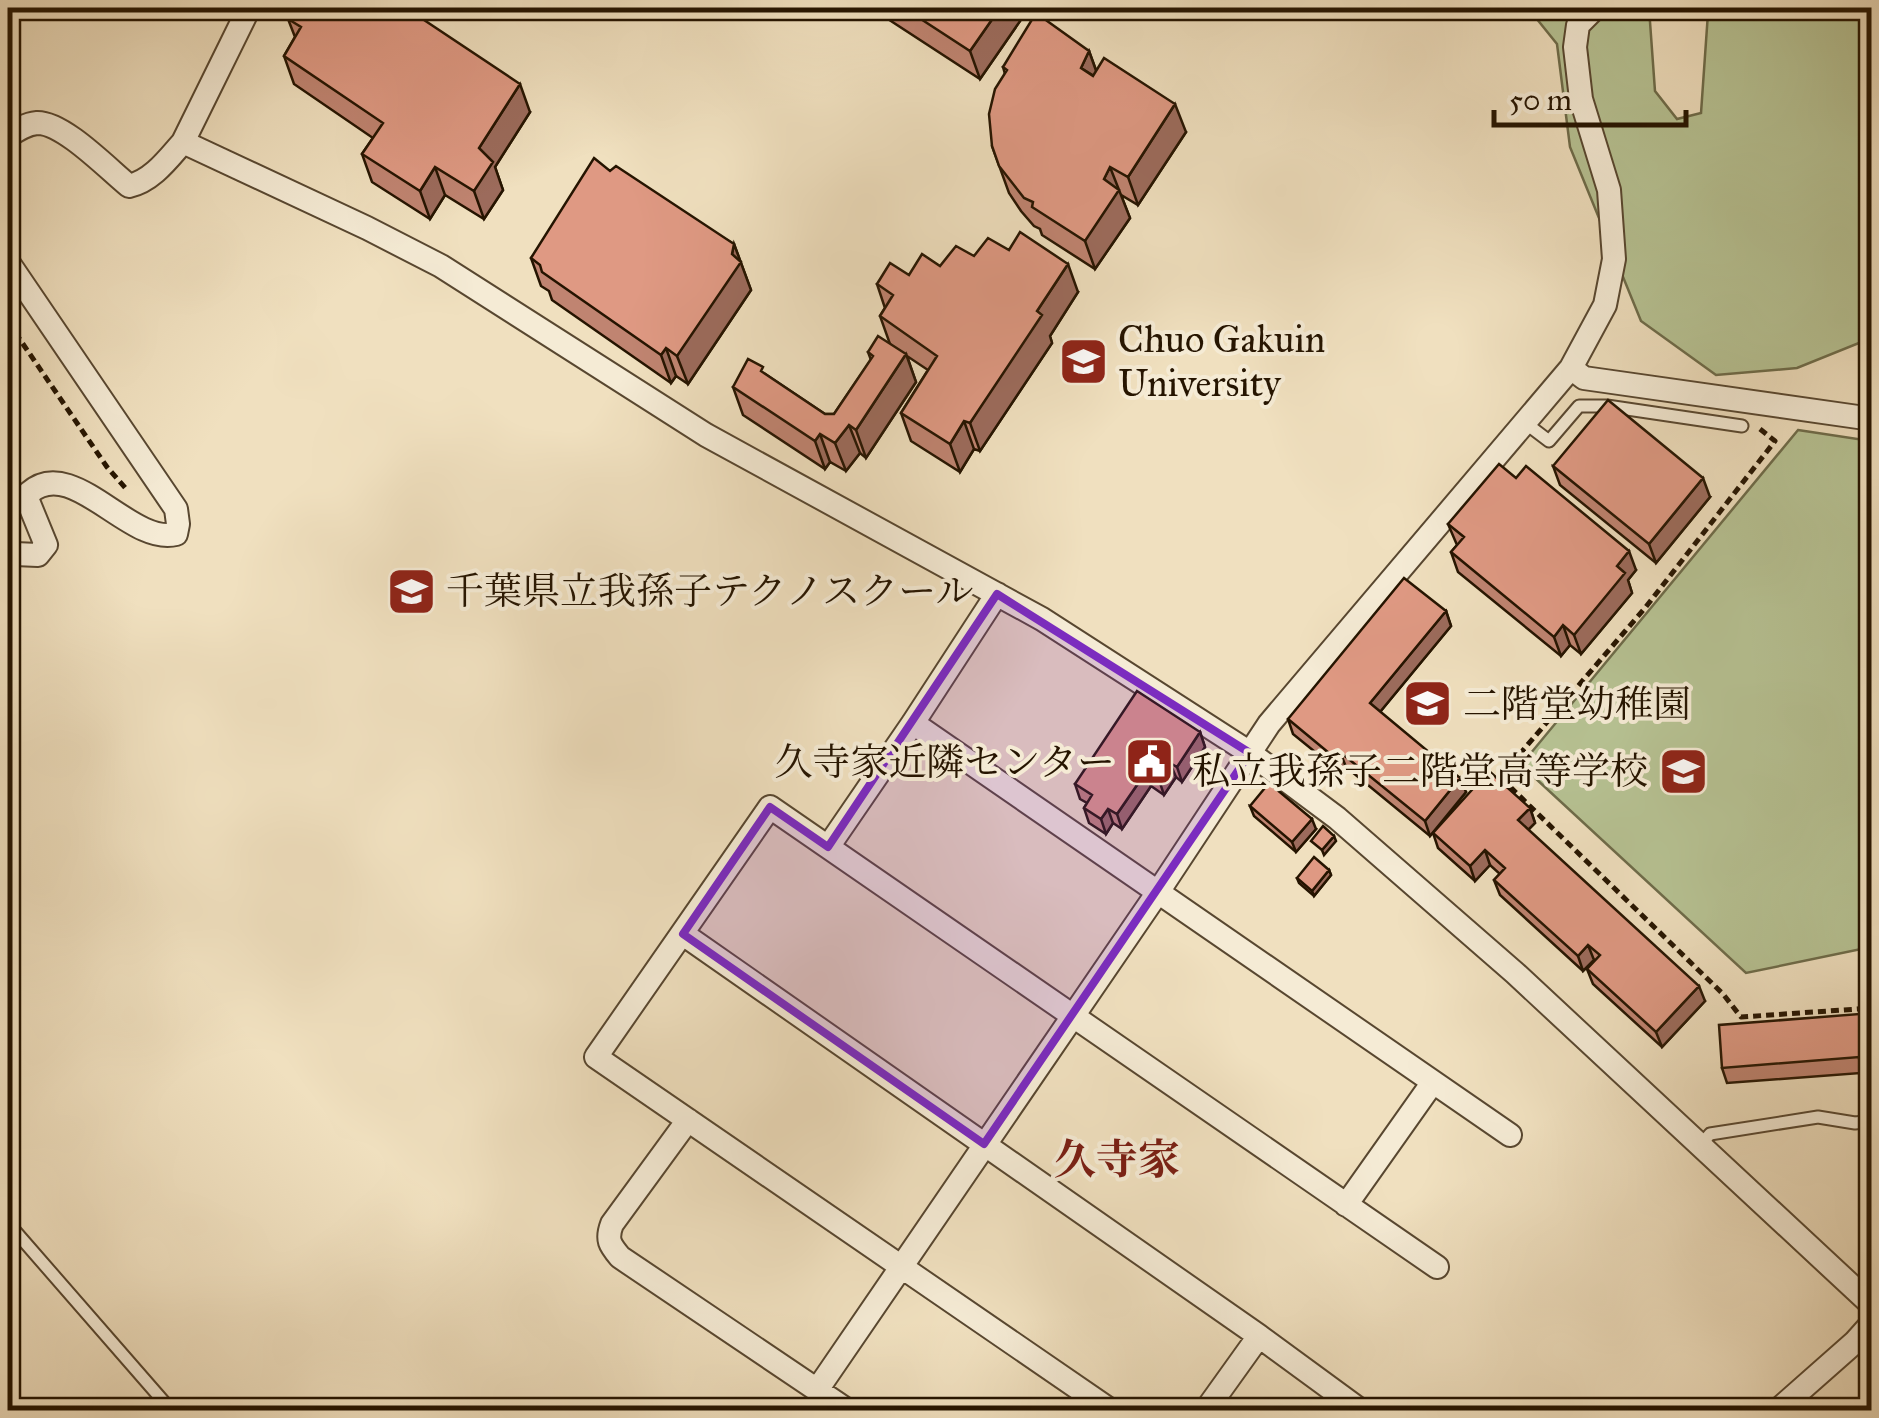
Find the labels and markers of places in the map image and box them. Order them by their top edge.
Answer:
place label: Chuo Gakuin University [1118,316,1325,406]
school or university icon: Chuo Gakuin University [1057,335,1109,387]
school or university icon: 千葉県立我孫子テクノスクール [385,565,437,617]
place label: 千葉県立我孫子テクノスクール [446,568,973,614]
school or university icon: 二階堂幼稚園 [1402,678,1454,730]
place label: 二階堂幼稚園 [1463,681,1691,727]
public building icon: 久寺家近隣センター [1124,736,1176,788]
place label: 久寺家近隣センター [775,739,1115,785]
school or university icon: 私立我孫子二階堂高等学校 [1657,745,1709,797]
place label: 私立我孫子二階堂高等学校 [1192,748,1648,794]

